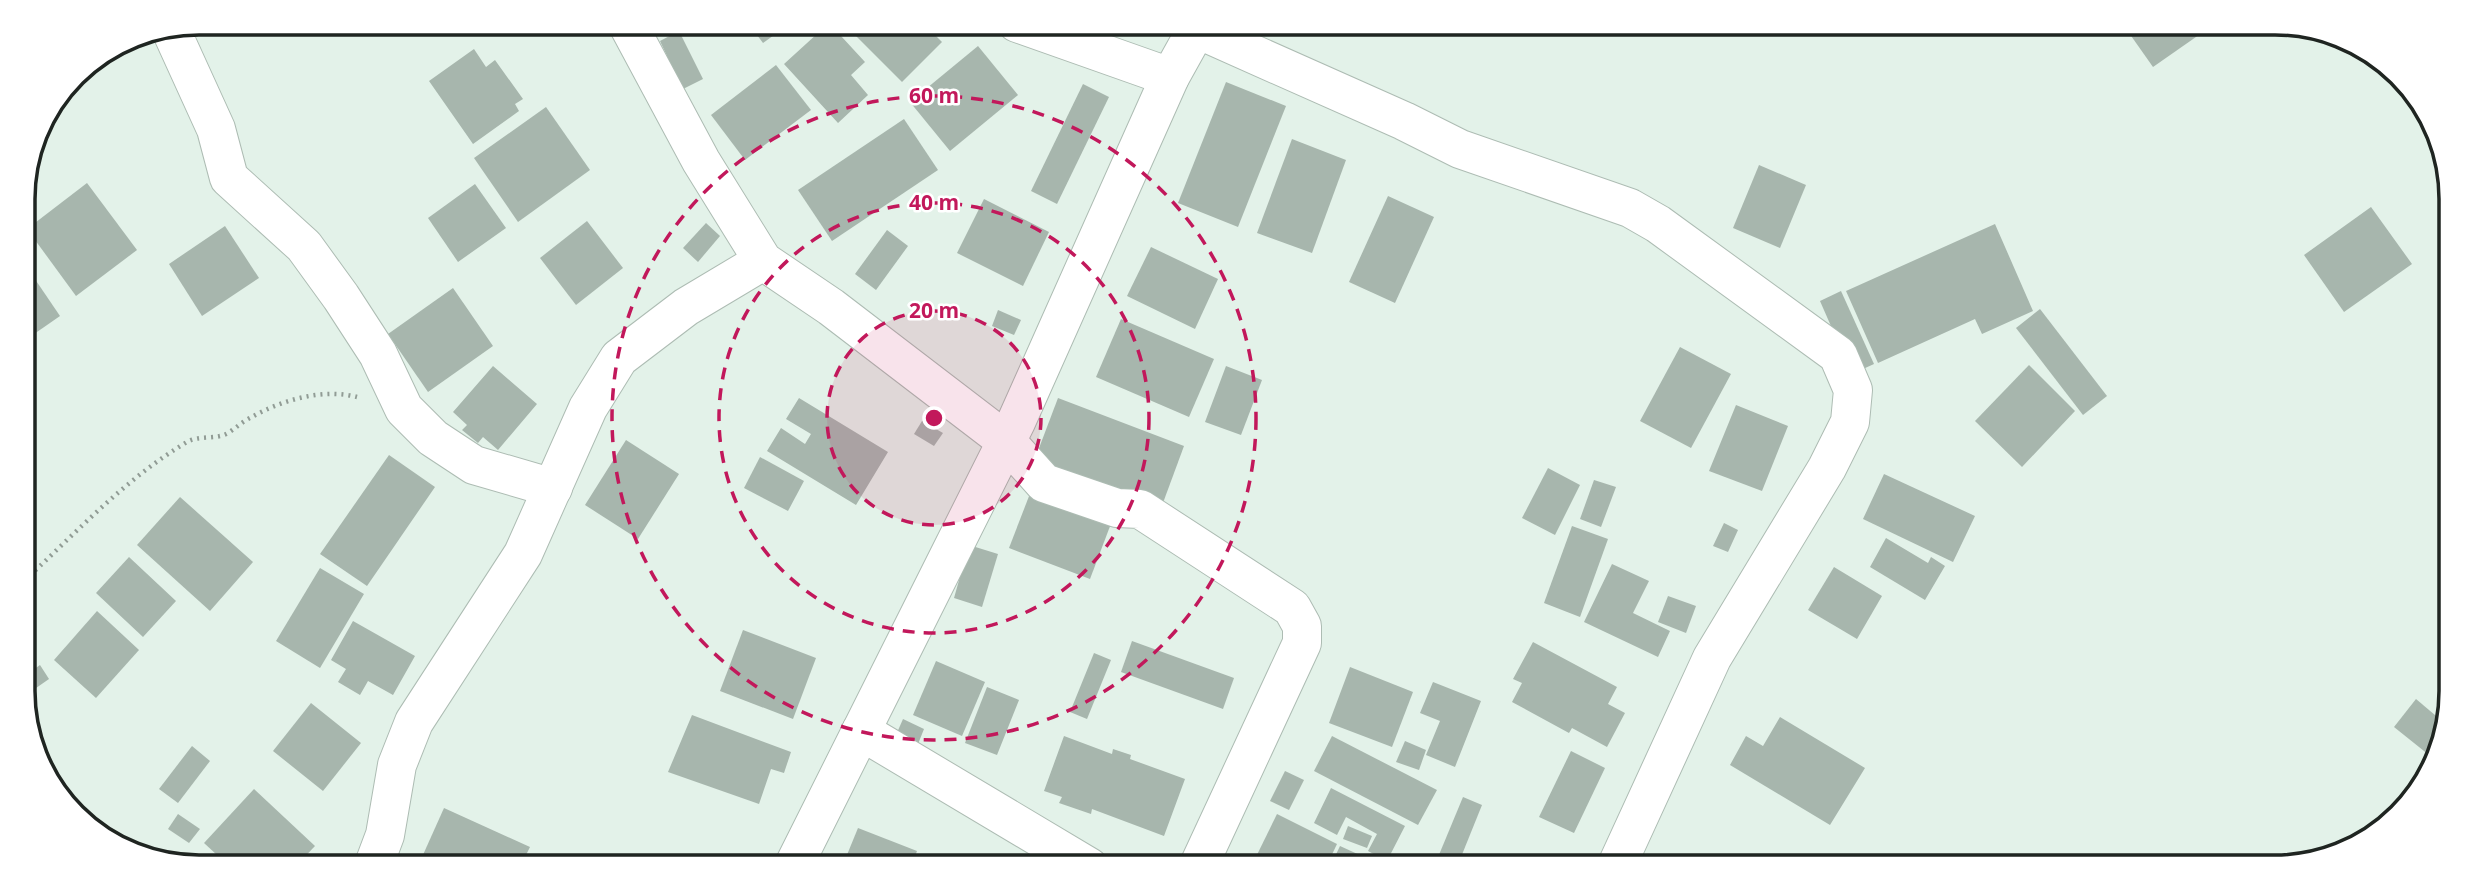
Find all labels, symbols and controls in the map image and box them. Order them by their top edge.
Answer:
text: 60 m [909,81,959,109]
text: 40 m [909,188,959,216]
text: 20 m [909,296,959,324]
centre of rings [922,406,946,430]

